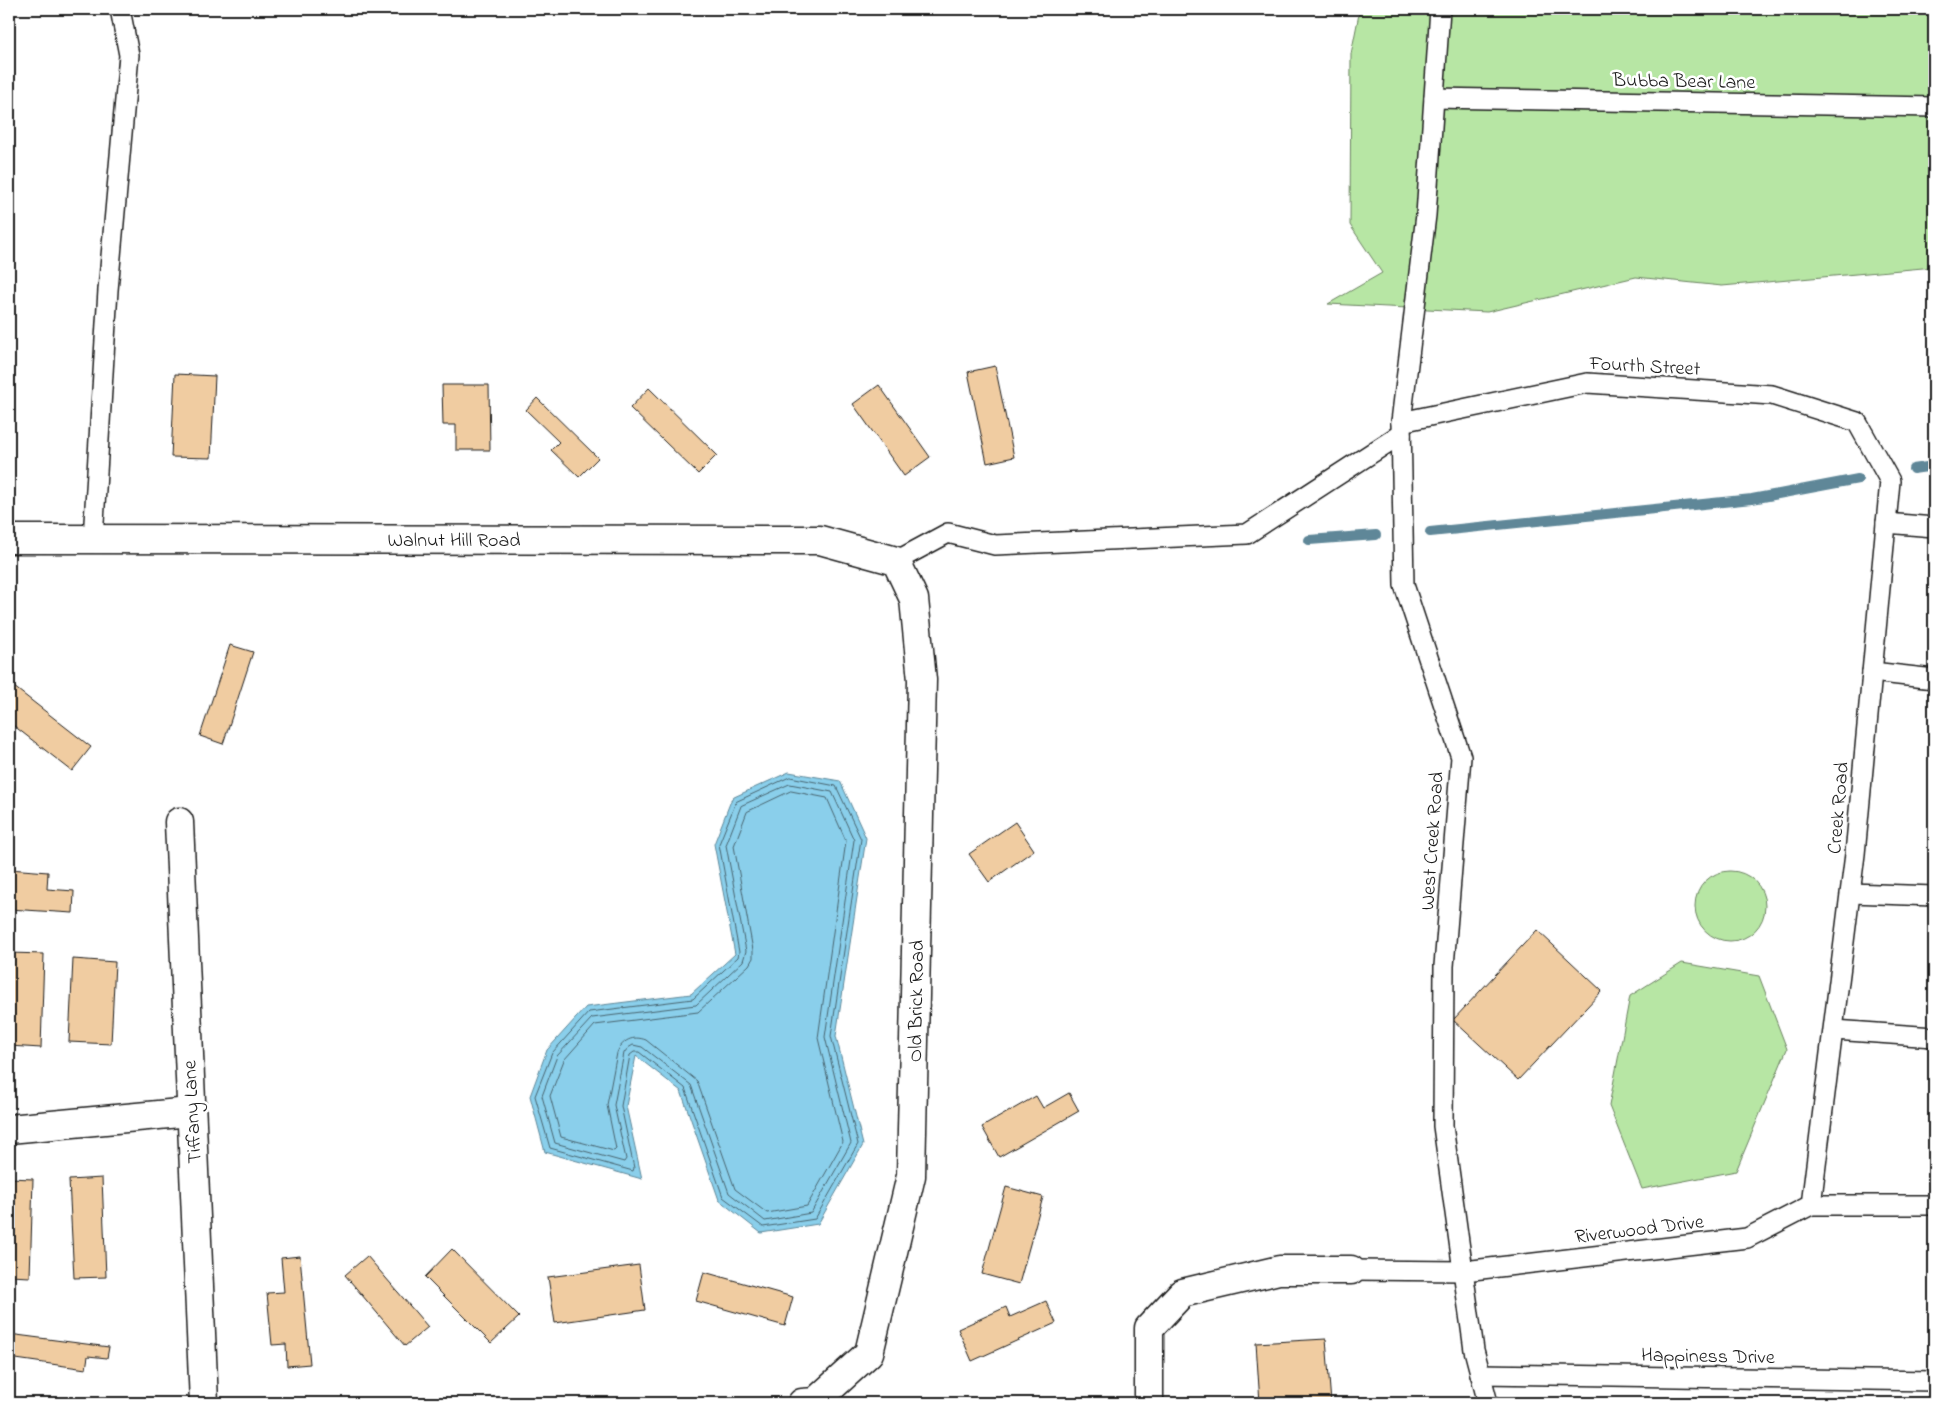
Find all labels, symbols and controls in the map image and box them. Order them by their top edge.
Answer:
street label: Bubba Bear Lane [1611,67,1756,98]
street label: Fourth Street [1588,350,1701,385]
street label: Walnut Hill Road [387,527,521,556]
street label: Creek Road [1821,761,1858,855]
street label: West Creek Road [1414,771,1453,911]
street label: Old Brick Road [902,940,933,1062]
street label: Tiffany Lane [176,1060,211,1164]
street label: Riverwood Drive [1573,1208,1706,1253]
street label: Happiness Drive [1641,1342,1775,1373]

